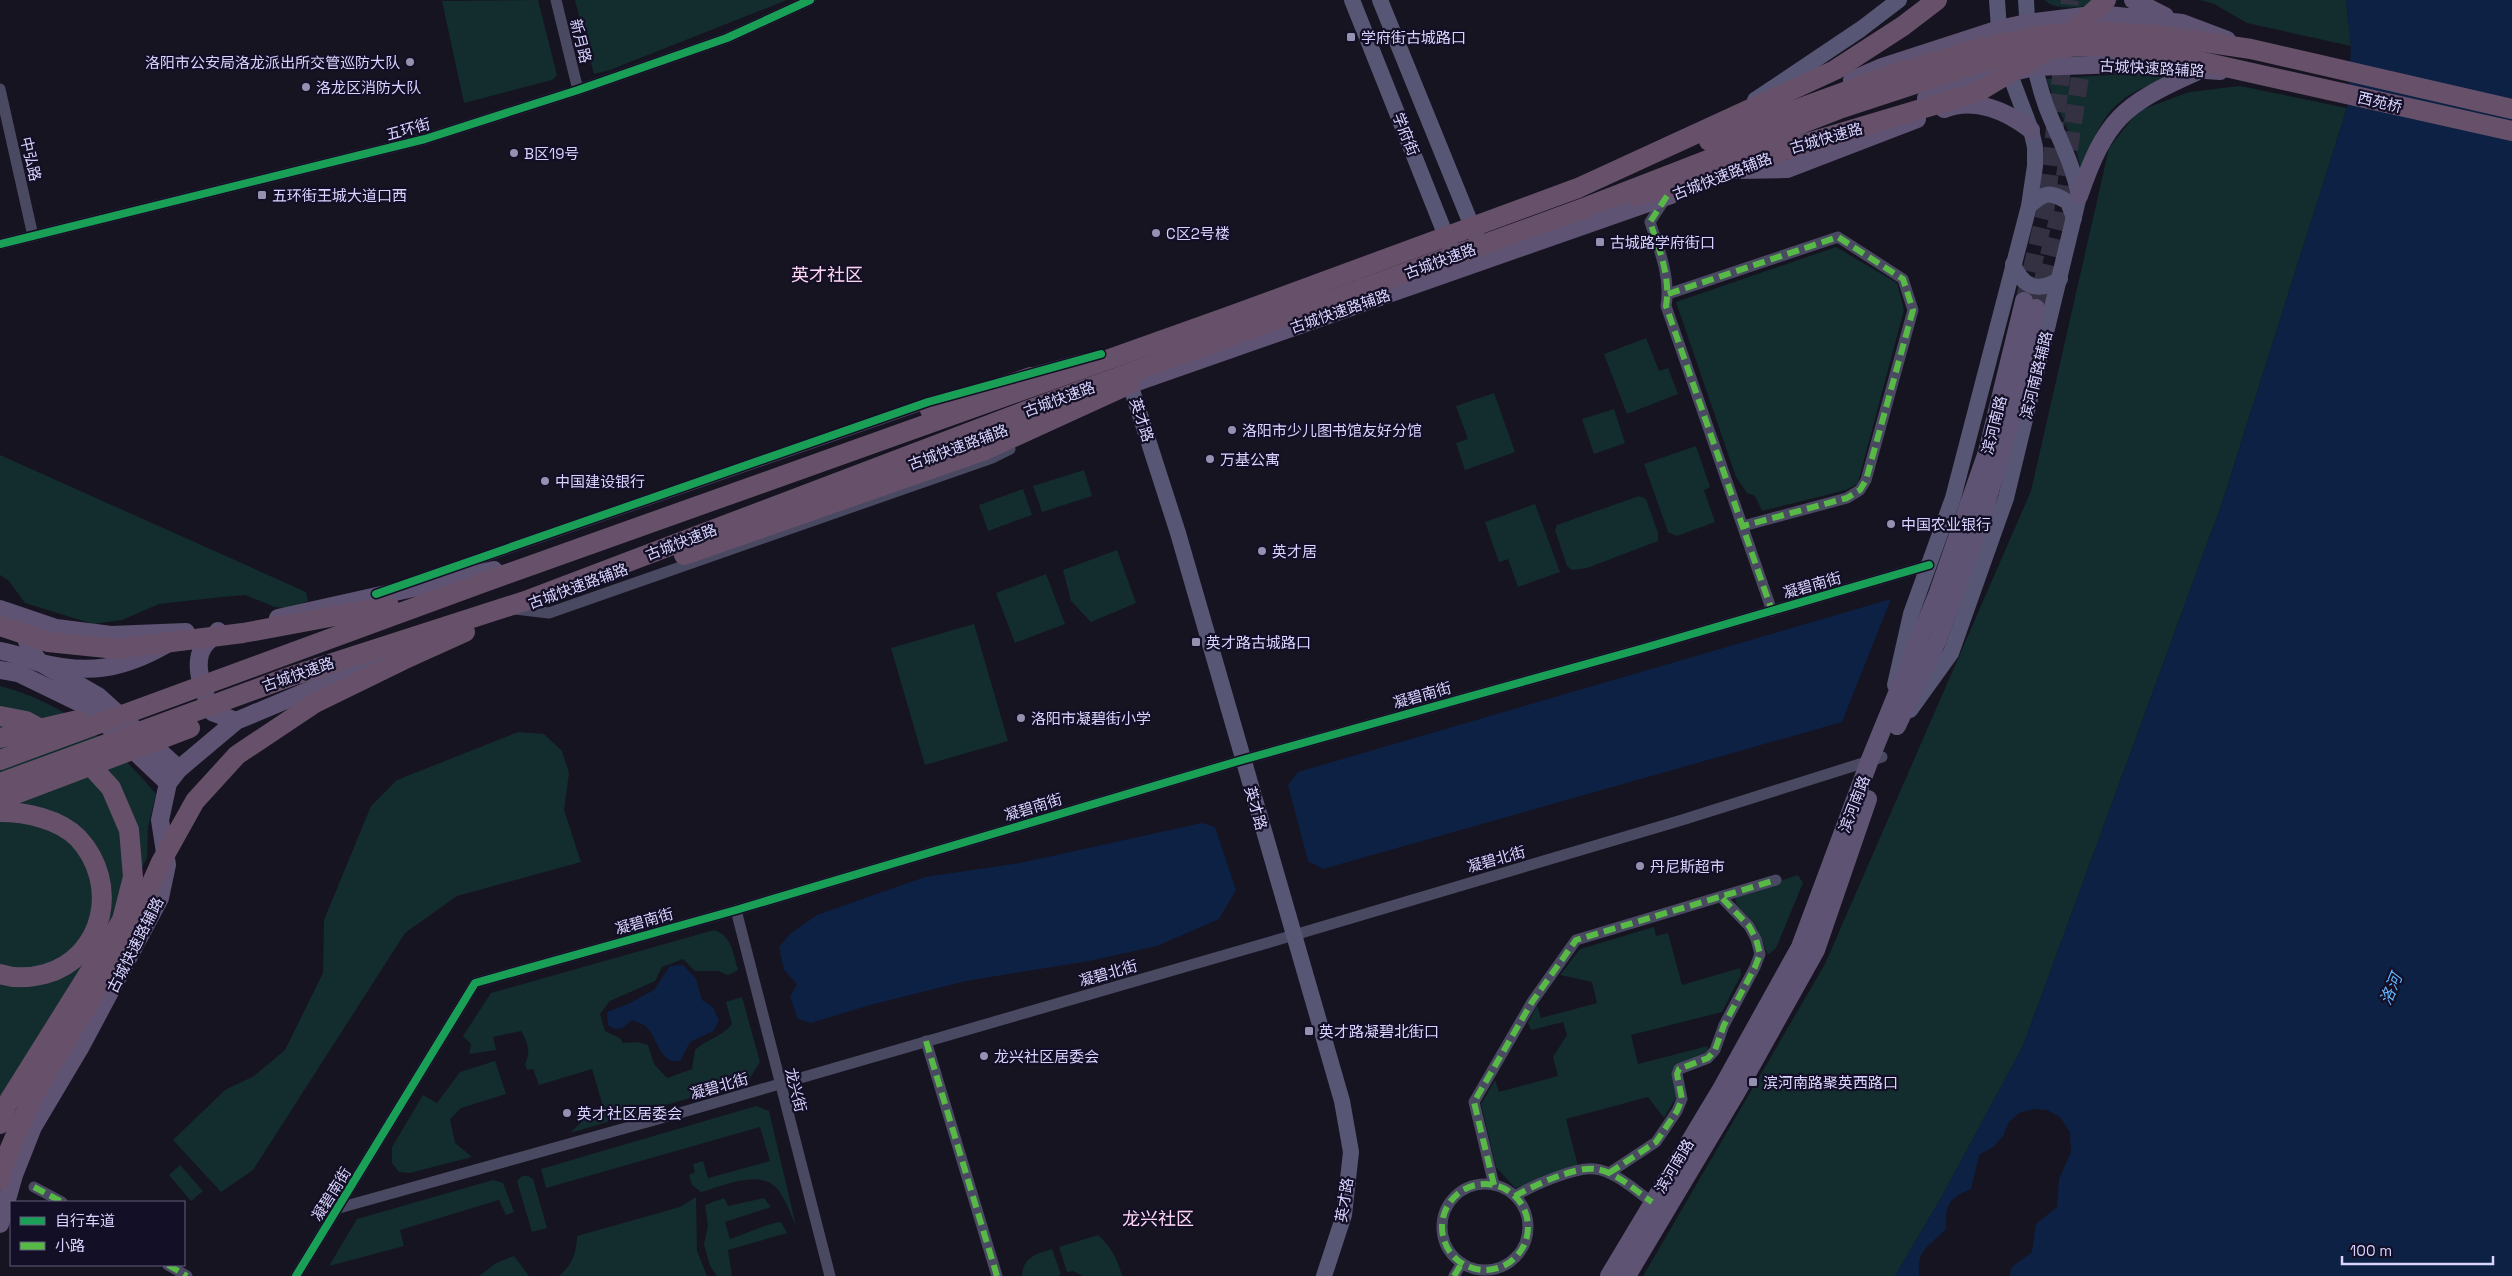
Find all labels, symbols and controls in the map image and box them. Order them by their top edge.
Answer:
street label: 新月路 [566,17,596,65]
place label: 学府街古城路口 [1361,28,1466,47]
marker: 学府街古城路口 [1345,31,1357,43]
place label: 洛阳市公安局洛龙派出所交管巡防大队 [145,53,400,72]
marker: 洛阳市公安局洛龙派出所交管巡防大队 [404,56,416,68]
street label: 古城快速路辅路 [2099,56,2205,80]
place label: 洛龙区消防大队 [316,78,421,97]
marker: 洛龙区消防大队 [300,81,312,93]
street label: 西苑桥 [2356,88,2404,116]
street label: 学府街 [1389,110,1423,158]
street label: 五环街 [384,114,432,144]
street label: 古城快速路 [1787,119,1865,157]
street label: 中弘路 [17,135,45,183]
place label: B区19号 [524,144,579,163]
marker: B区19号 [508,147,520,159]
street label: 古城快速路辅路 [1670,148,1774,204]
place label: 五环街王城大道口西 [272,186,407,205]
marker: 五环街王城大道口西 [256,189,268,201]
place label: C区2号楼 [1166,224,1230,243]
marker: C区2号楼 [1150,227,1162,239]
place label: 古城路学府街口 [1610,233,1715,252]
marker: 古城路学府街口 [1594,236,1606,248]
street label: 古城快速路 [1402,239,1478,283]
district label: 英才社区 [791,263,863,286]
street label: 古城快速路辅路 [1287,285,1393,337]
street label: 滨河南路辅路 [2016,329,2056,421]
street label: 古城快速路 [1021,377,1097,421]
street label: 滨河南路 [1978,394,2010,456]
street label: 英才路 [1126,396,1158,444]
street label: 古城快速路辅路 [905,420,1011,474]
place label: 洛阳市少儿图书馆友好分馆 [1242,421,1422,440]
marker: 洛阳市少儿图书馆友好分馆 [1226,424,1238,436]
place label: 万基公寓 [1220,450,1280,469]
marker: 万基公寓 [1204,453,1216,465]
place label: 中国建设银行 [555,472,645,491]
marker: 中国建设银行 [539,475,551,487]
place label: 中国农业银行 [1901,515,1991,534]
marker: 中国农业银行 [1885,518,1897,530]
street label: 古城快速路 [643,520,719,564]
place label: 英才居 [1272,542,1317,561]
marker: 英才居 [1256,545,1268,557]
street label: 古城快速路辅路 [525,559,631,613]
street label: 凝碧南街 [1781,568,1843,602]
place label: 英才路古城路口 [1206,633,1311,652]
marker: 英才路古城路口 [1190,636,1202,648]
street label: 古城快速路 [259,653,337,695]
street label: 凝碧南街 [1391,678,1453,712]
place label: 洛阳市凝碧街小学 [1031,709,1151,728]
marker: 洛阳市凝碧街小学 [1015,712,1027,724]
street label: 滨河南路 [1834,773,1874,835]
street label: 英才路 [1241,784,1271,832]
street label: 凝碧南街 [1002,789,1064,825]
street label: 凝碧北街 [1465,842,1527,876]
place label: 丹尼斯超市 [1650,857,1725,876]
marker: 丹尼斯超市 [1634,860,1646,872]
street label: 古城快速路辅路 [103,894,167,996]
street label: 凝碧南街 [613,904,675,938]
street label: 凝碧北街 [1077,956,1139,990]
water label: 洛河 [2375,967,2408,1008]
place label: 英才路凝碧北街口 [1319,1022,1439,1041]
marker: 英才路凝碧北街口 [1303,1025,1315,1037]
place label: 龙兴社区居委会 [994,1047,1099,1066]
marker: 龙兴社区居委会 [978,1050,990,1062]
street label: 龙兴街 [781,1066,811,1114]
street label: 凝碧北街 [688,1069,750,1103]
place label: 滨河南路聚英西路口 [1763,1073,1898,1092]
marker: 滨河南路聚英西路口 [1747,1076,1759,1088]
place label: 英才社区居委会 [577,1104,682,1123]
marker: 英才社区居委会 [561,1107,573,1119]
street label: 滨河南路 [1650,1135,1698,1197]
street label: 凝碧南街 [307,1164,355,1224]
street label: 英才路 [1331,1176,1357,1224]
legend [10,1201,185,1266]
district label: 龙兴社区 [1122,1207,1194,1230]
text: 自行车道 [55,1211,115,1230]
scale bar [2342,1234,2493,1266]
text: 小路 [55,1236,85,1255]
text: 100 m [2350,1241,2392,1260]

